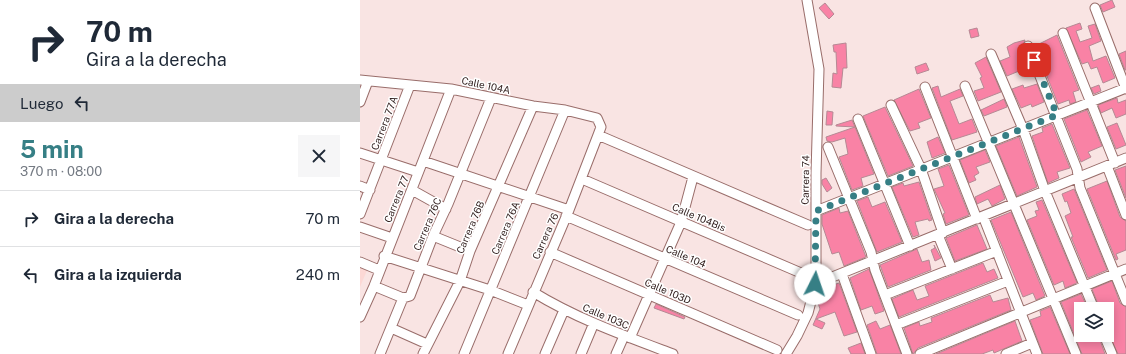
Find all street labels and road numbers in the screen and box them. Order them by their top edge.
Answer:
street label: Calle 104A [460,74,512,96]
street label: Carrera 77A [368,94,400,152]
street label: Carrera 74 [799,155,811,205]
street label: Carrera 77 [381,174,411,224]
street label: Carrera 76C [410,196,444,252]
street label: Carrera 76B [453,199,487,255]
street label: Carrera 76A [488,200,522,256]
street label: Calle 104Bis [671,200,727,234]
street label: Carrera 76 [529,211,561,261]
street label: Calle 104 [664,242,708,270]
street label: Calle 103D [643,276,693,306]
street label: Calle 103C [581,301,631,331]

